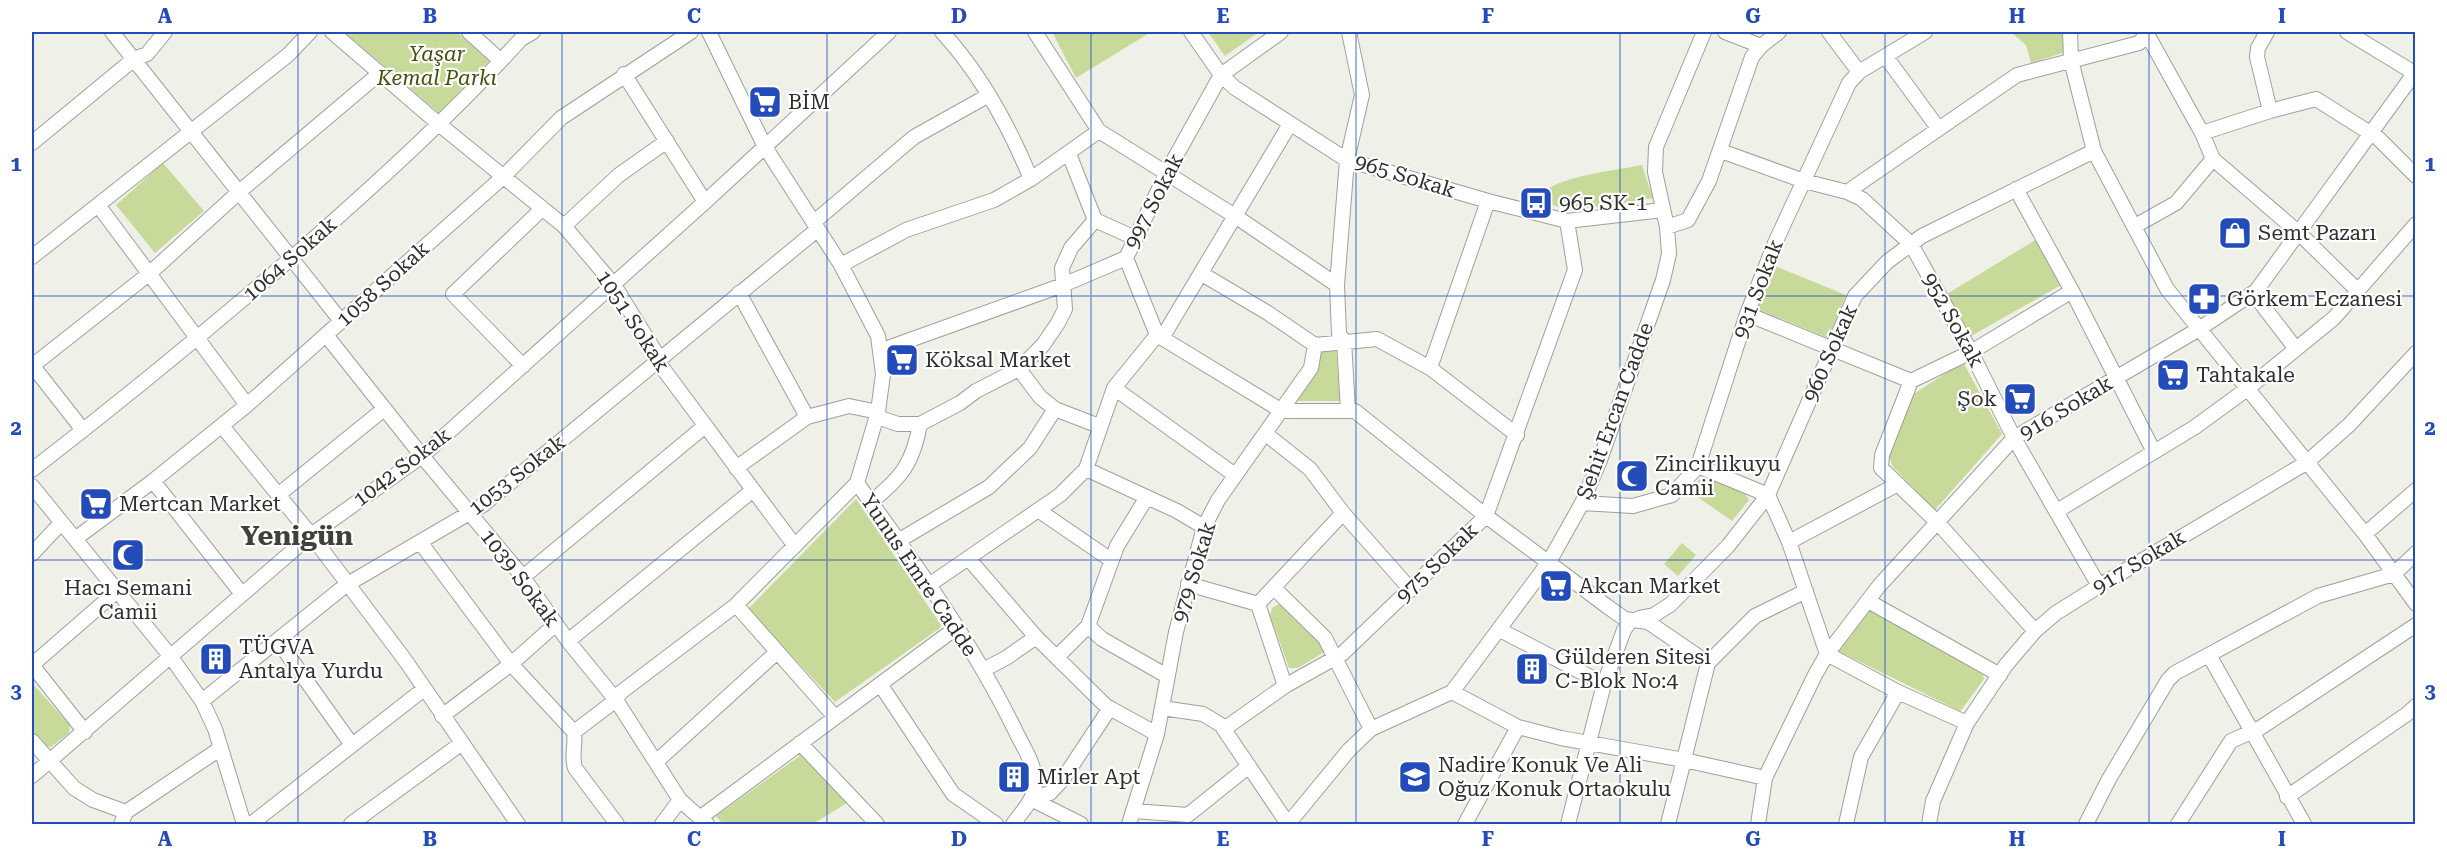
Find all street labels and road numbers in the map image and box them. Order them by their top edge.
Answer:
street label: 997 Sokak [1120,149,1188,253]
street label: 965 Sokak [1352,149,1458,203]
street label: 1064 Sokak [238,212,342,306]
street label: 1058 Sokak [332,236,434,332]
street label: 931 Sokak [1728,236,1788,342]
street label: 1051 Sokak [591,266,675,376]
street label: 952 Sokak [1917,269,1989,371]
street label: 960 Sokak [1798,301,1862,405]
street label: Şehit Ercan Cadde [1572,319,1658,503]
street label: 916 Sokak [2015,371,2117,445]
street label: 1042 Sokak [348,423,456,511]
street label: 1053 Sokak [464,430,570,520]
street label: Yunus Emre Cadde [856,489,982,661]
street label: 975 Sokak [1391,518,1483,608]
street label: 979 Sokak [1167,519,1221,625]
street label: 1039 Sokak [476,524,564,632]
street label: 917 Sokak [2088,525,2190,599]

